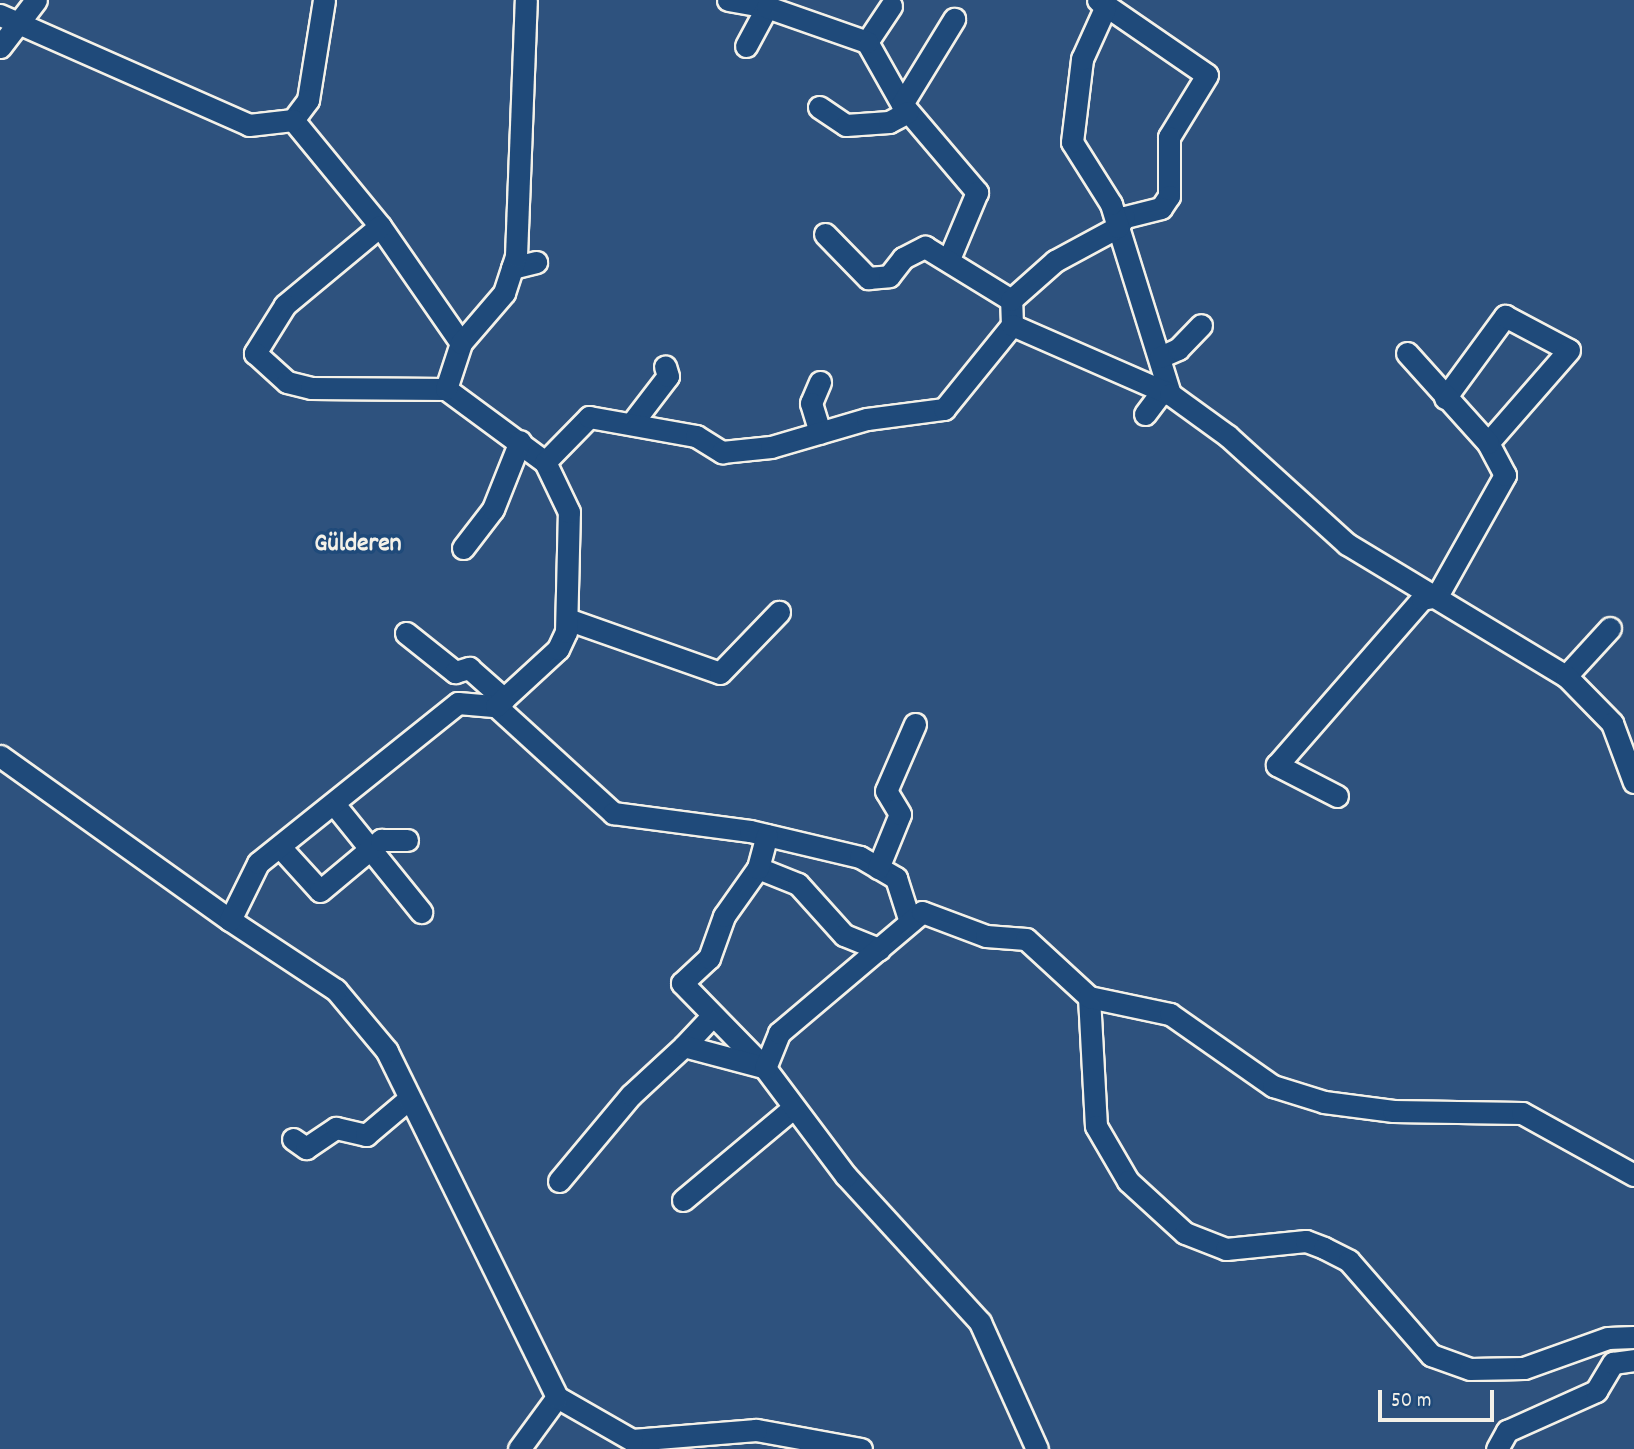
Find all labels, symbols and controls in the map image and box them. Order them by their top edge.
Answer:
district label: Gülderen [314,529,402,561]
scale bar [1382,1376,1498,1420]
text: 50 m [1391,1387,1431,1417]

